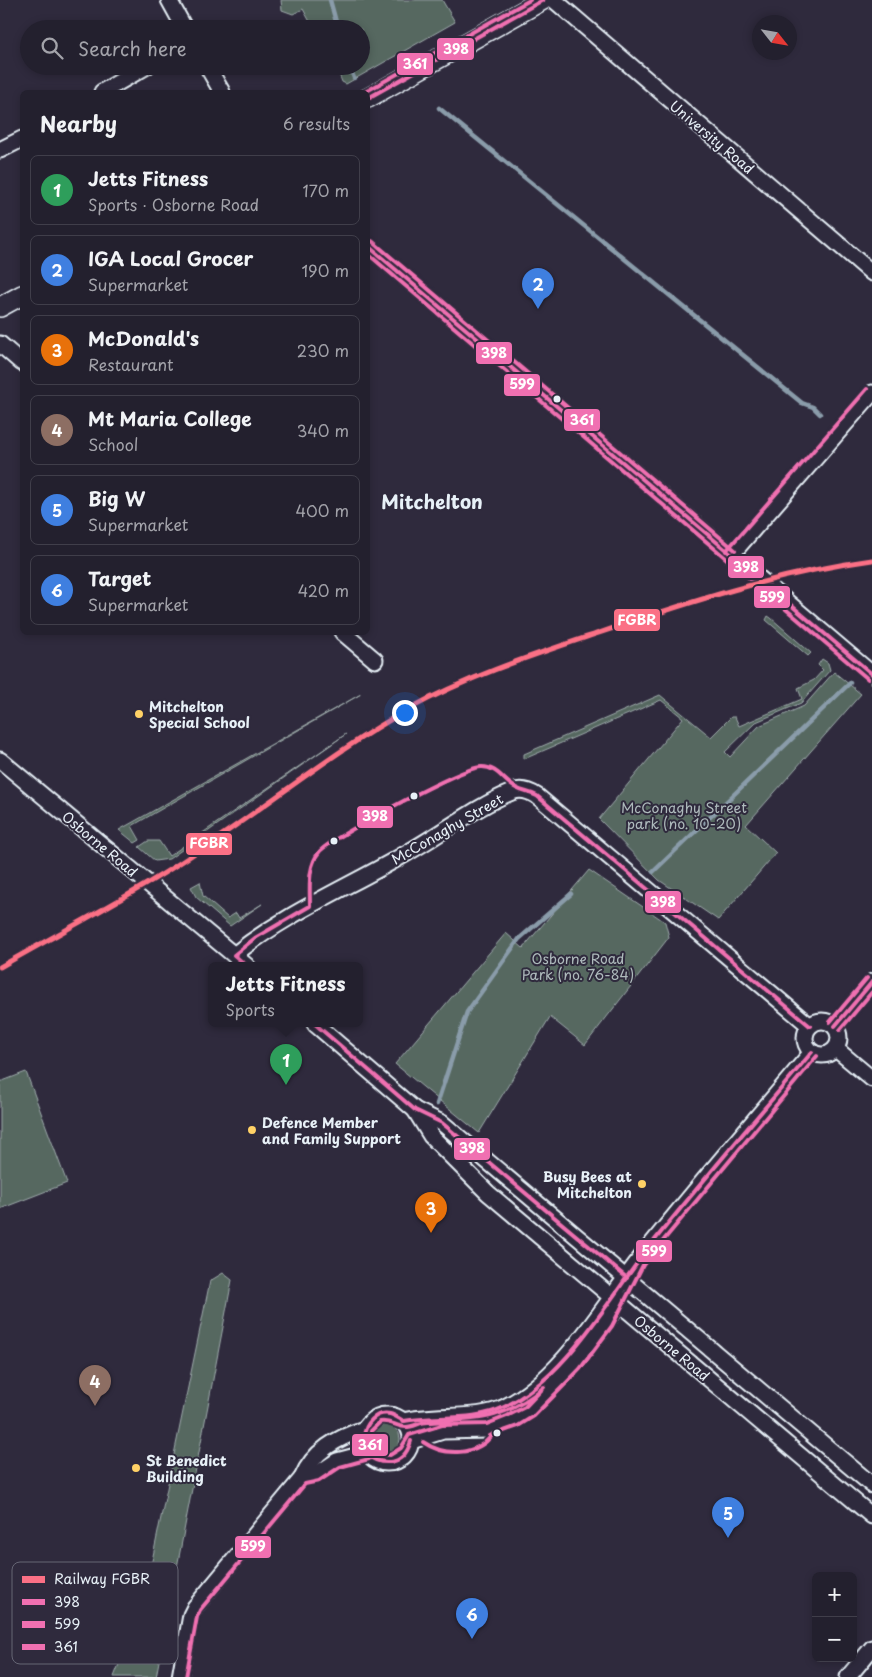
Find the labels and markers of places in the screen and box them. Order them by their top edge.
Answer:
pin: 2 [522,268,554,309]
unlabelled marker [552,394,562,404]
place label: Mitchelton Special School [149,696,250,733]
marker: Mitchelton Special School [133,708,145,720]
unlabelled marker [409,791,419,801]
unlabelled marker [329,836,339,846]
pin: 1 [270,1044,302,1085]
place label: Defence Member and Family Support [262,1112,401,1149]
marker: Defence Member and Family Support [246,1124,258,1136]
place label: Busy Bees at Mitchelton [543,1166,632,1203]
marker: Busy Bees at Mitchelton [636,1178,648,1190]
pin: 3 [415,1192,447,1233]
pin: 4 [79,1365,111,1406]
unlabelled marker [492,1428,502,1438]
place label: St Benedict Building [146,1450,227,1487]
marker: St Benedict Building [130,1462,142,1474]
pin: 5 [712,1497,744,1538]
pin: 6 [456,1598,488,1639]

